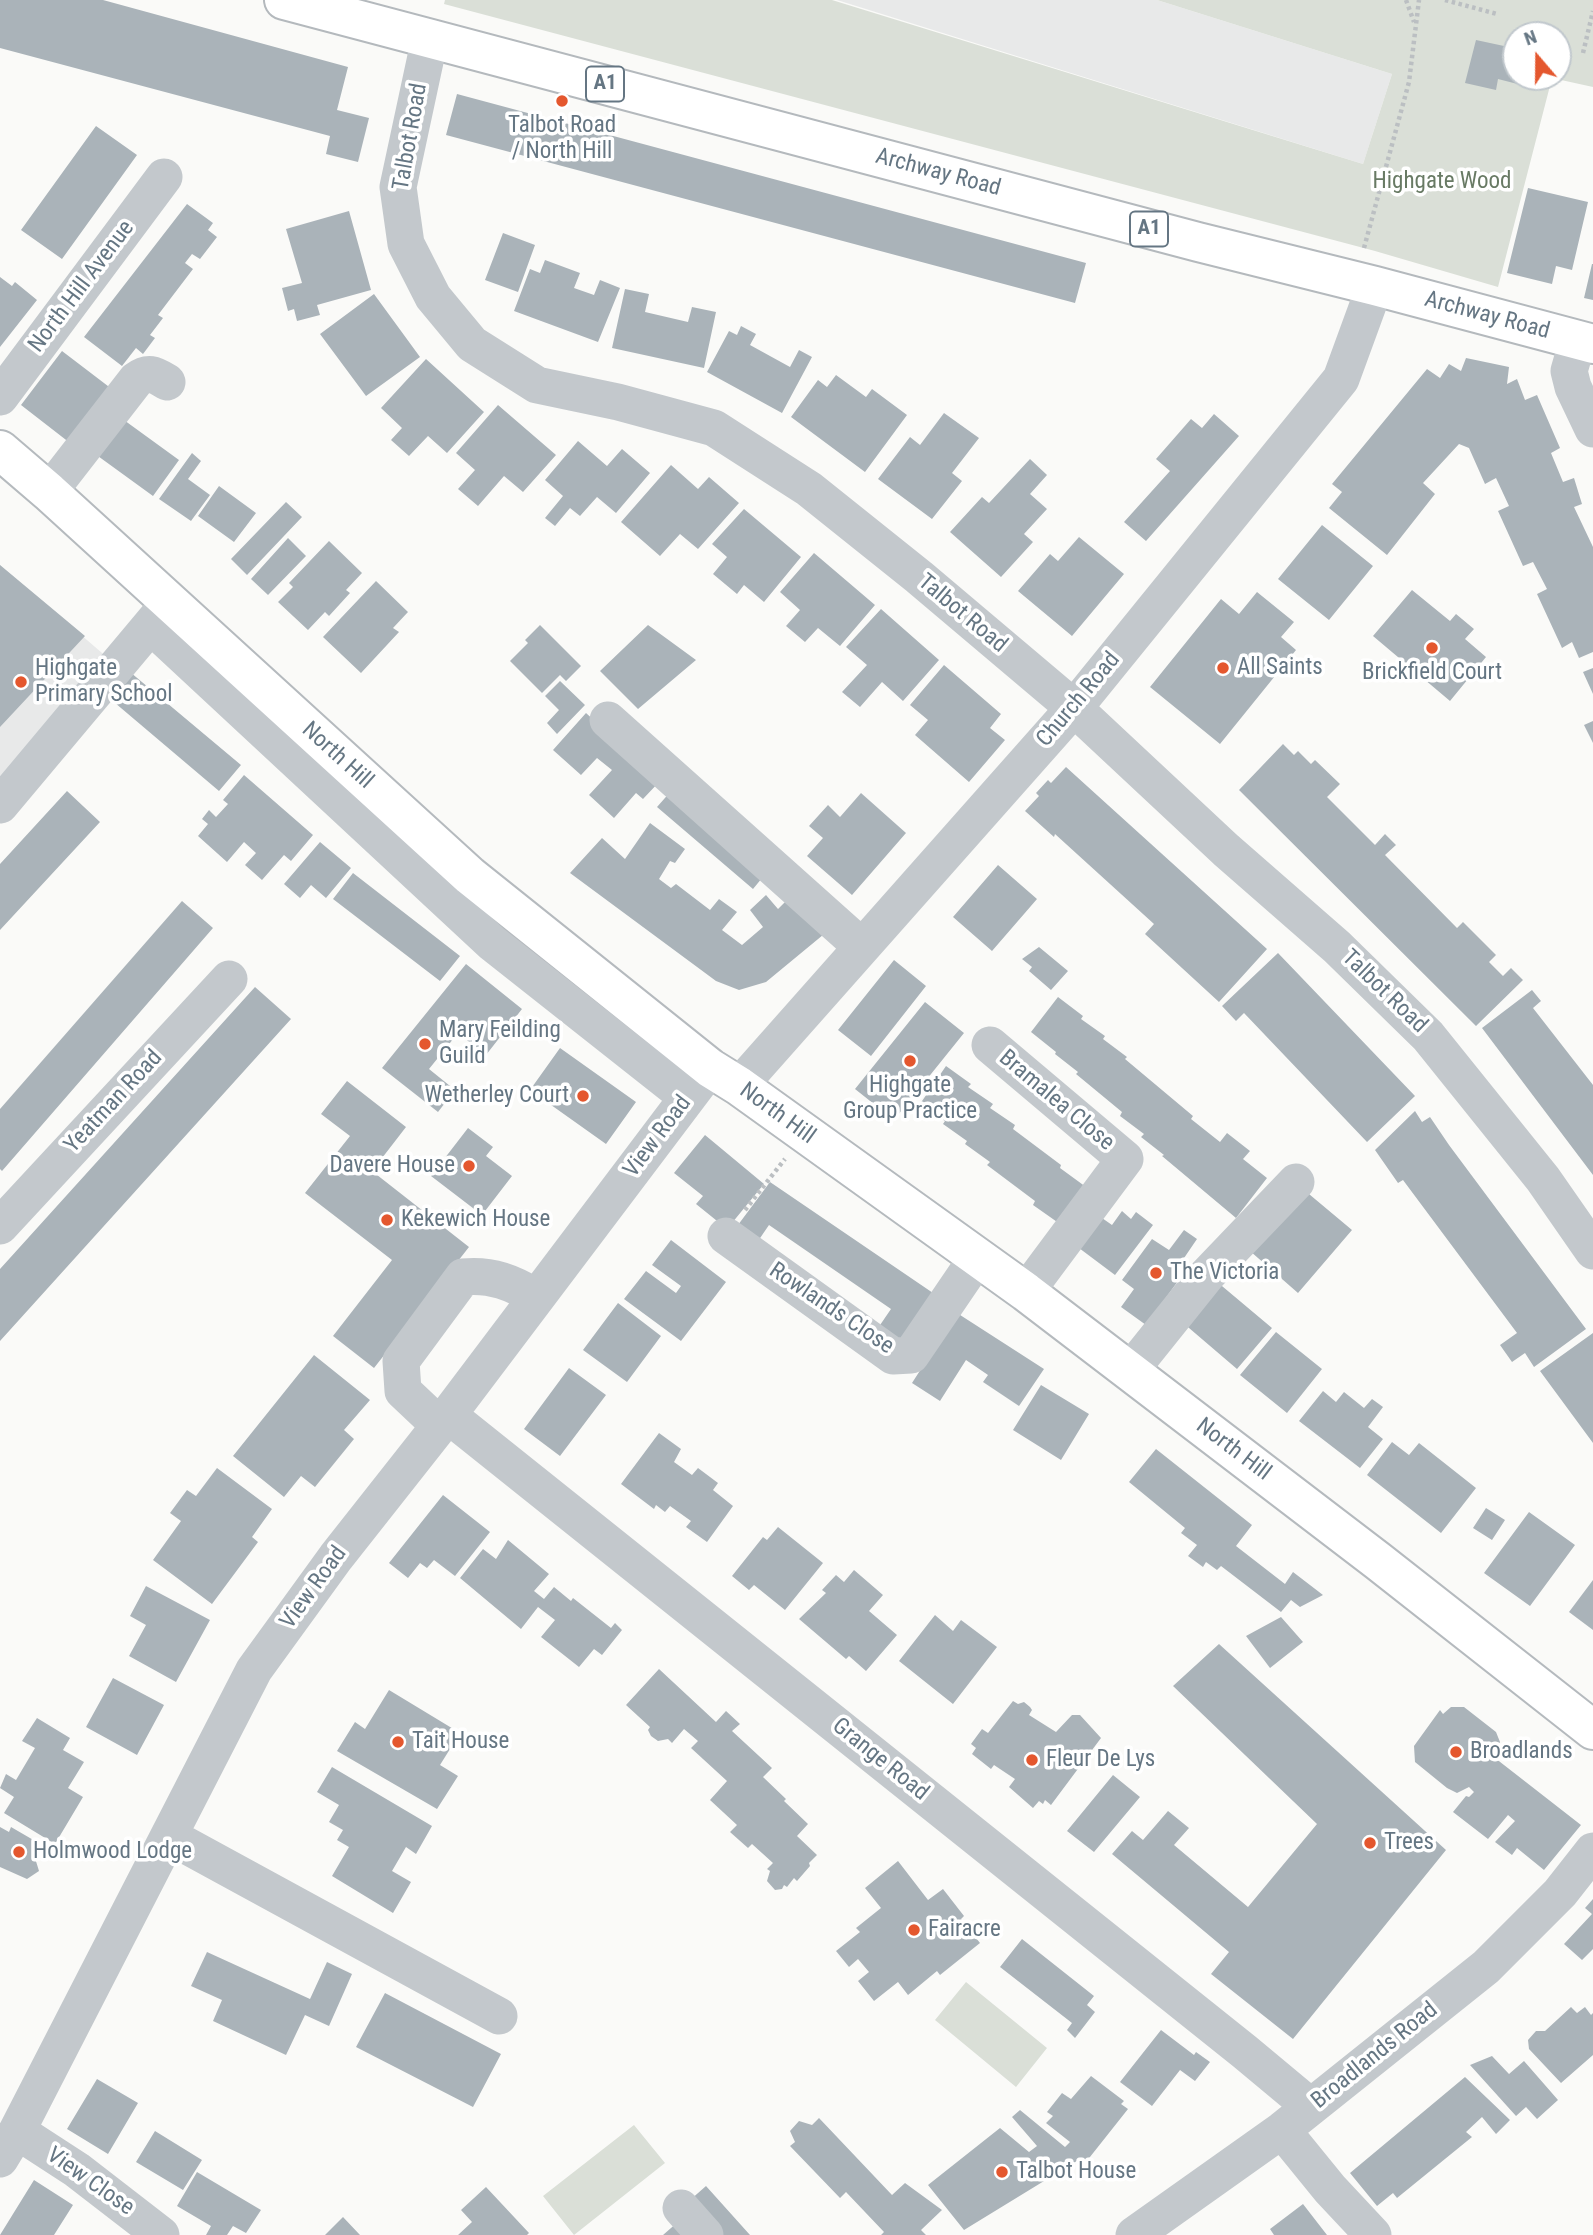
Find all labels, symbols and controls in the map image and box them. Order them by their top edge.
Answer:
north arrow [1502,21,1572,91]
text: N [1521,25,1540,50]
road number: A1 [586,66,624,102]
street label: Talbot Road [388,81,434,193]
marker: Talbot Road / North Hill [554,93,570,109]
place label: Talbot Road / North Hill [508,112,616,166]
street label: Archway Road [872,143,1004,203]
park label: Highgate Wood [1373,168,1511,196]
road number: A1 [1130,212,1168,246]
street label: North Hill Avenue [23,216,141,358]
street label: Archway Road [1421,286,1553,346]
street label: Talbot Road [912,569,1012,659]
marker: Brickfield Court [1424,640,1440,656]
street label: Church Road [1031,647,1127,753]
place label: All Saints [1237,654,1323,682]
place label: Highgate Primary School [35,655,172,709]
place label: Brickfield Court [1362,659,1502,687]
marker: All Saints [1215,660,1231,676]
marker: Highgate Primary School [13,674,29,690]
street label: North Hill [296,717,378,795]
street label: Talbot Road [1336,945,1432,1039]
place label: Mary Feilding Guild [439,1017,561,1071]
marker: Mary Feilding Guild [417,1036,433,1052]
street label: Yeatman Road [59,1045,169,1159]
street label: Bramalea Close [993,1045,1119,1157]
marker: Highgate Group Practice [902,1053,918,1069]
place label: Highgate Group Practice [843,1072,977,1126]
street label: North Hill [734,1077,820,1151]
place label: Wetherley Court [424,1082,569,1110]
marker: Wetherley Court [575,1088,591,1104]
street label: View Road [618,1091,698,1183]
place label: Davere House [329,1152,455,1180]
marker: Davere House [461,1158,477,1174]
place label: Kekewich House [401,1206,550,1234]
marker: Kekewich House [379,1212,395,1228]
street label: Rowlands Close [763,1257,899,1361]
place label: The Victoria [1170,1259,1279,1287]
marker: The Victoria [1148,1265,1164,1281]
street label: North Hill [1190,1413,1276,1487]
street label: View Road [275,1541,353,1635]
street label: Grange Road [826,1713,934,1807]
place label: Tait House [412,1728,509,1756]
marker: Tait House [390,1734,406,1750]
place label: Broadlands [1470,1738,1573,1766]
marker: Broadlands [1448,1744,1464,1760]
place label: Fleur De Lys [1046,1746,1155,1774]
marker: Fleur De Lys [1024,1752,1040,1768]
place label: Trees [1384,1829,1434,1857]
marker: Trees [1362,1835,1378,1851]
place label: Holmwood Lodge [33,1838,192,1866]
marker: Holmwood Lodge [11,1844,27,1860]
place label: Fairacre [928,1916,1001,1944]
marker: Fairacre [906,1922,922,1938]
street label: Broadlands Road [1306,1997,1444,2115]
street label: View Close [41,2142,139,2222]
place label: Talbot House [1016,2158,1136,2186]
marker: Talbot House [994,2164,1010,2180]

